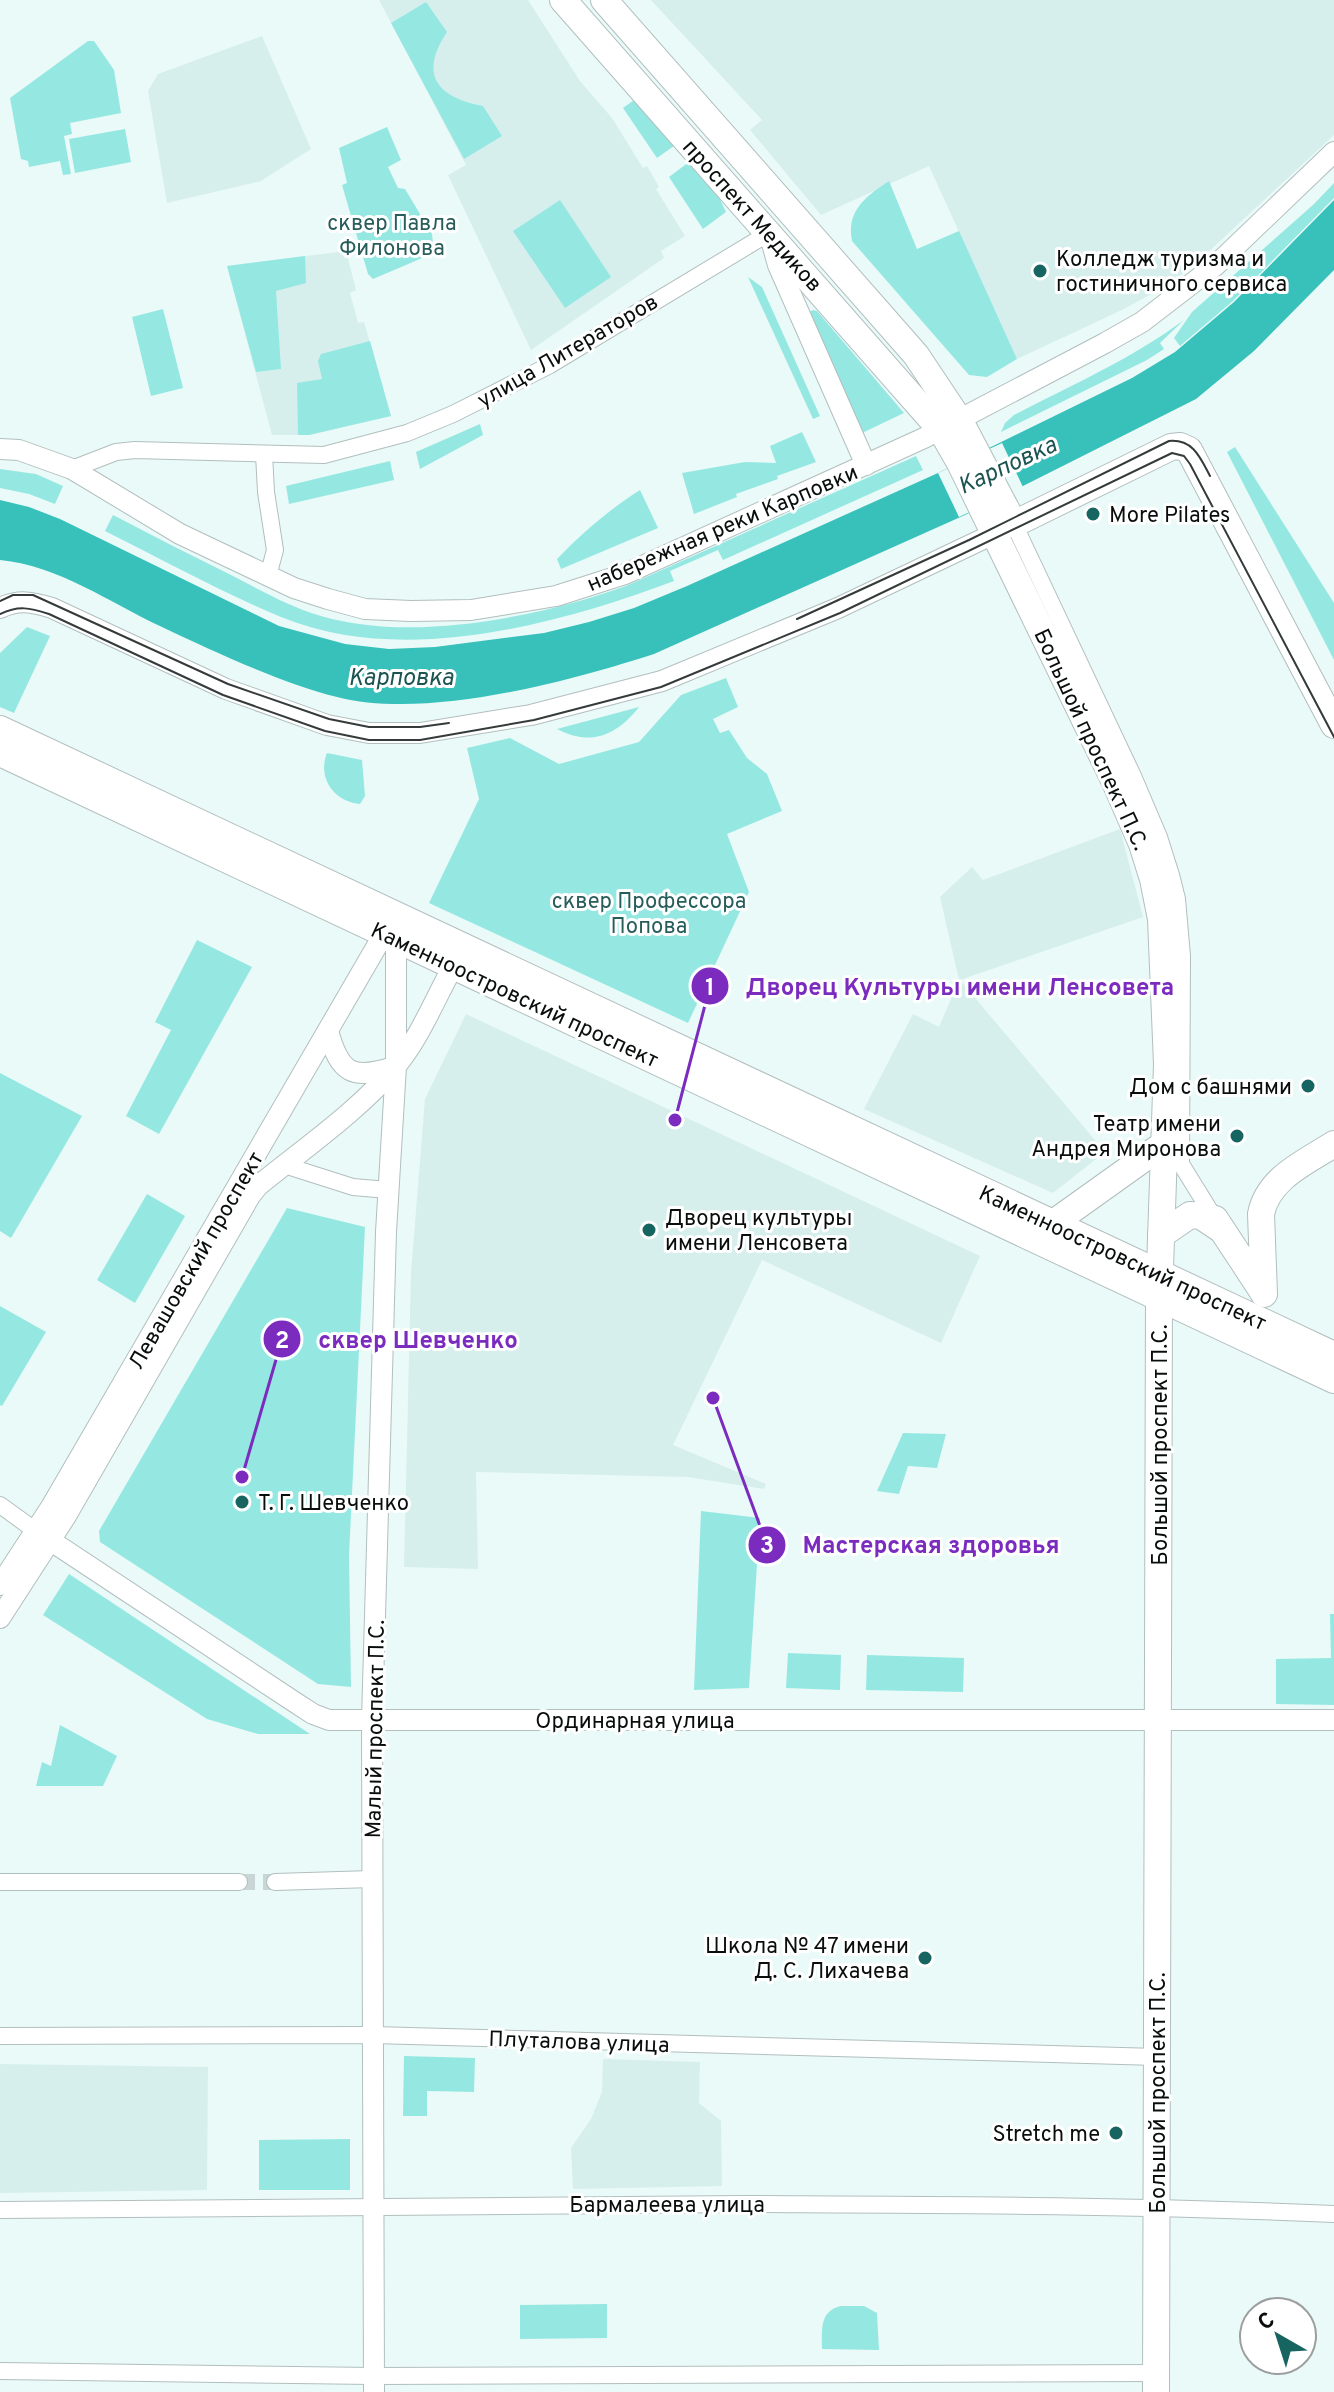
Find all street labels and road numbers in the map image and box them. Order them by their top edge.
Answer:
street label: проспект Медиков [676,135,827,298]
street label: улица Литераторов [473,289,664,415]
street label: набережная реки Карповки [583,460,863,599]
street label: Большой проспект П.С. [1026,625,1153,855]
street label: Каменноостровский проспект [366,918,662,1075]
street label: Левашовский проспект [124,1147,271,1375]
street label: Каменноостровский проспект [974,1181,1270,1338]
street label: Большой проспект П.С. [1148,1324,1175,1566]
street label: Малый проспект П.С. [361,1619,392,1839]
street label: Ординарная улица [535,1709,735,1736]
street label: Большой проспект П.С. [1146,1972,1173,2214]
street label: Плуталова улица [488,2027,670,2060]
street label: Бармалеева улица [569,2193,765,2220]

